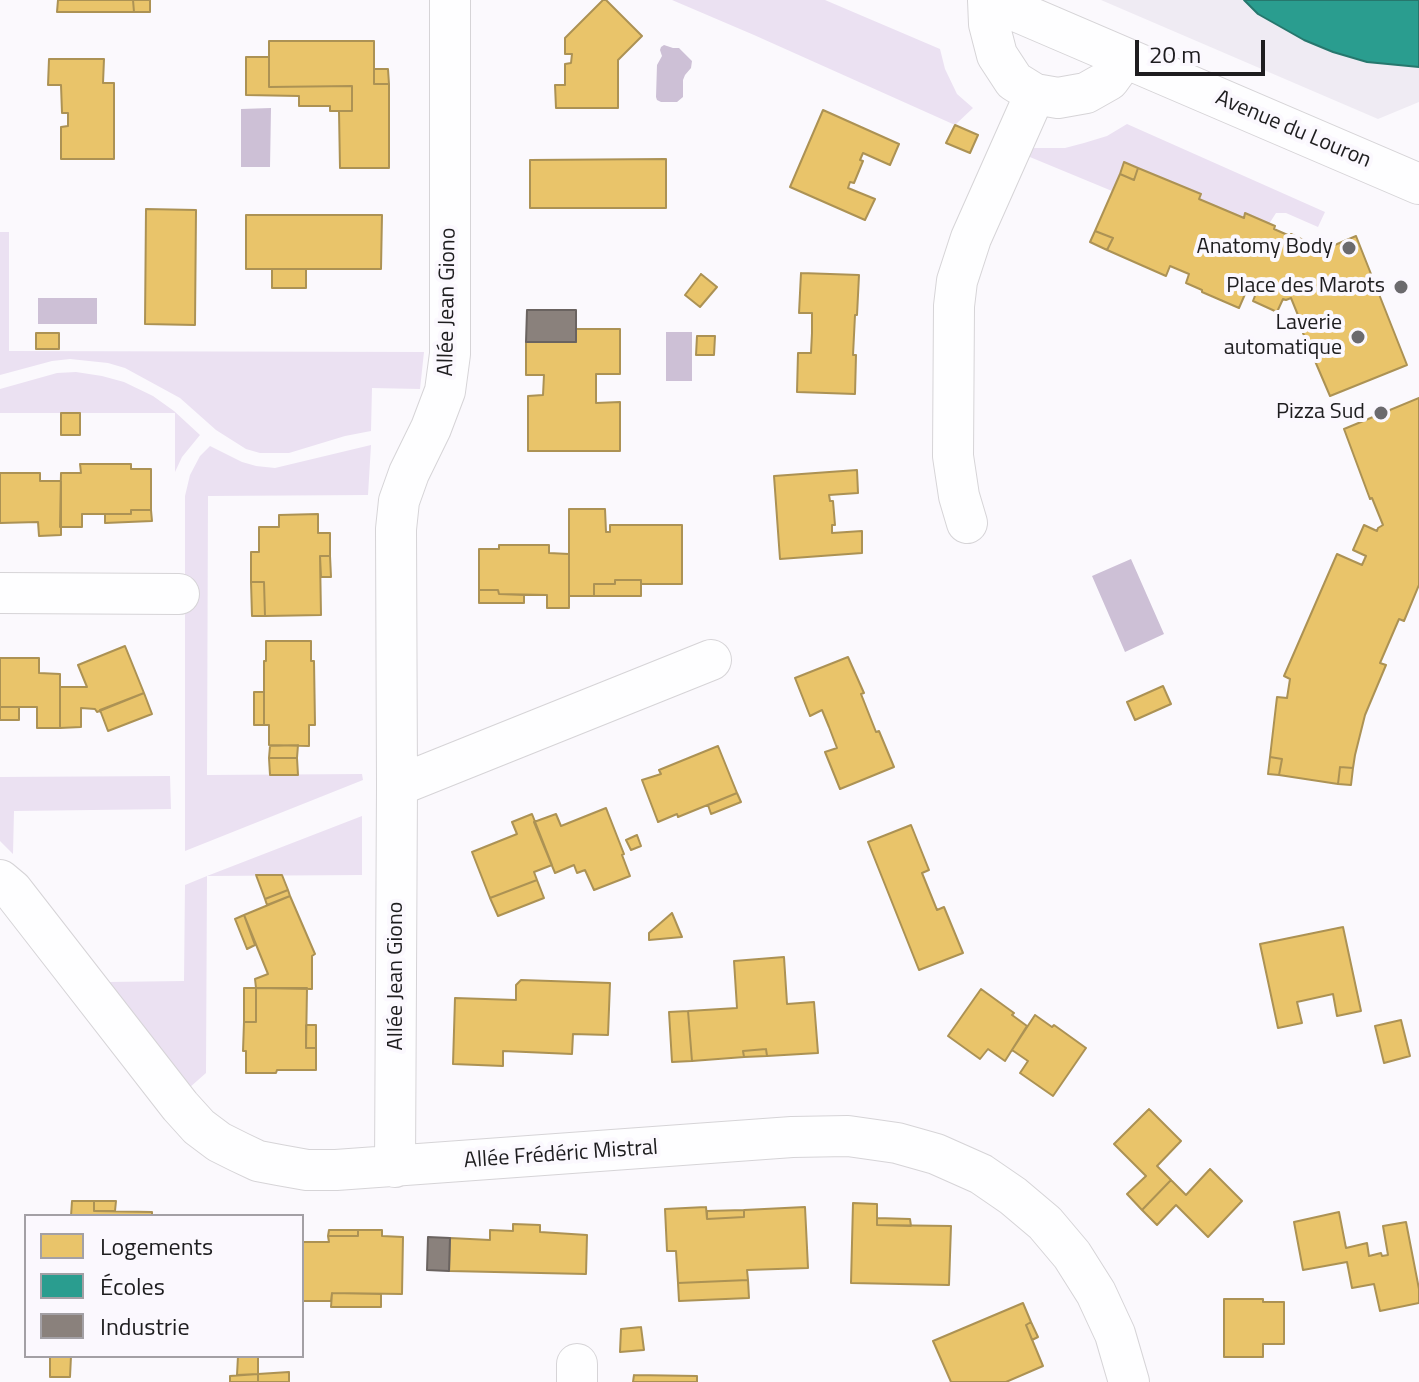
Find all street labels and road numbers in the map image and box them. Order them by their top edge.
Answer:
street label: Avenue du Louron [1211,85,1375,175]
street label: Allée Jean Giono [434,227,462,377]
street label: Allée Jean Giono [384,902,410,1050]
street label: Allée Frédéric Mistral [463,1135,659,1175]

